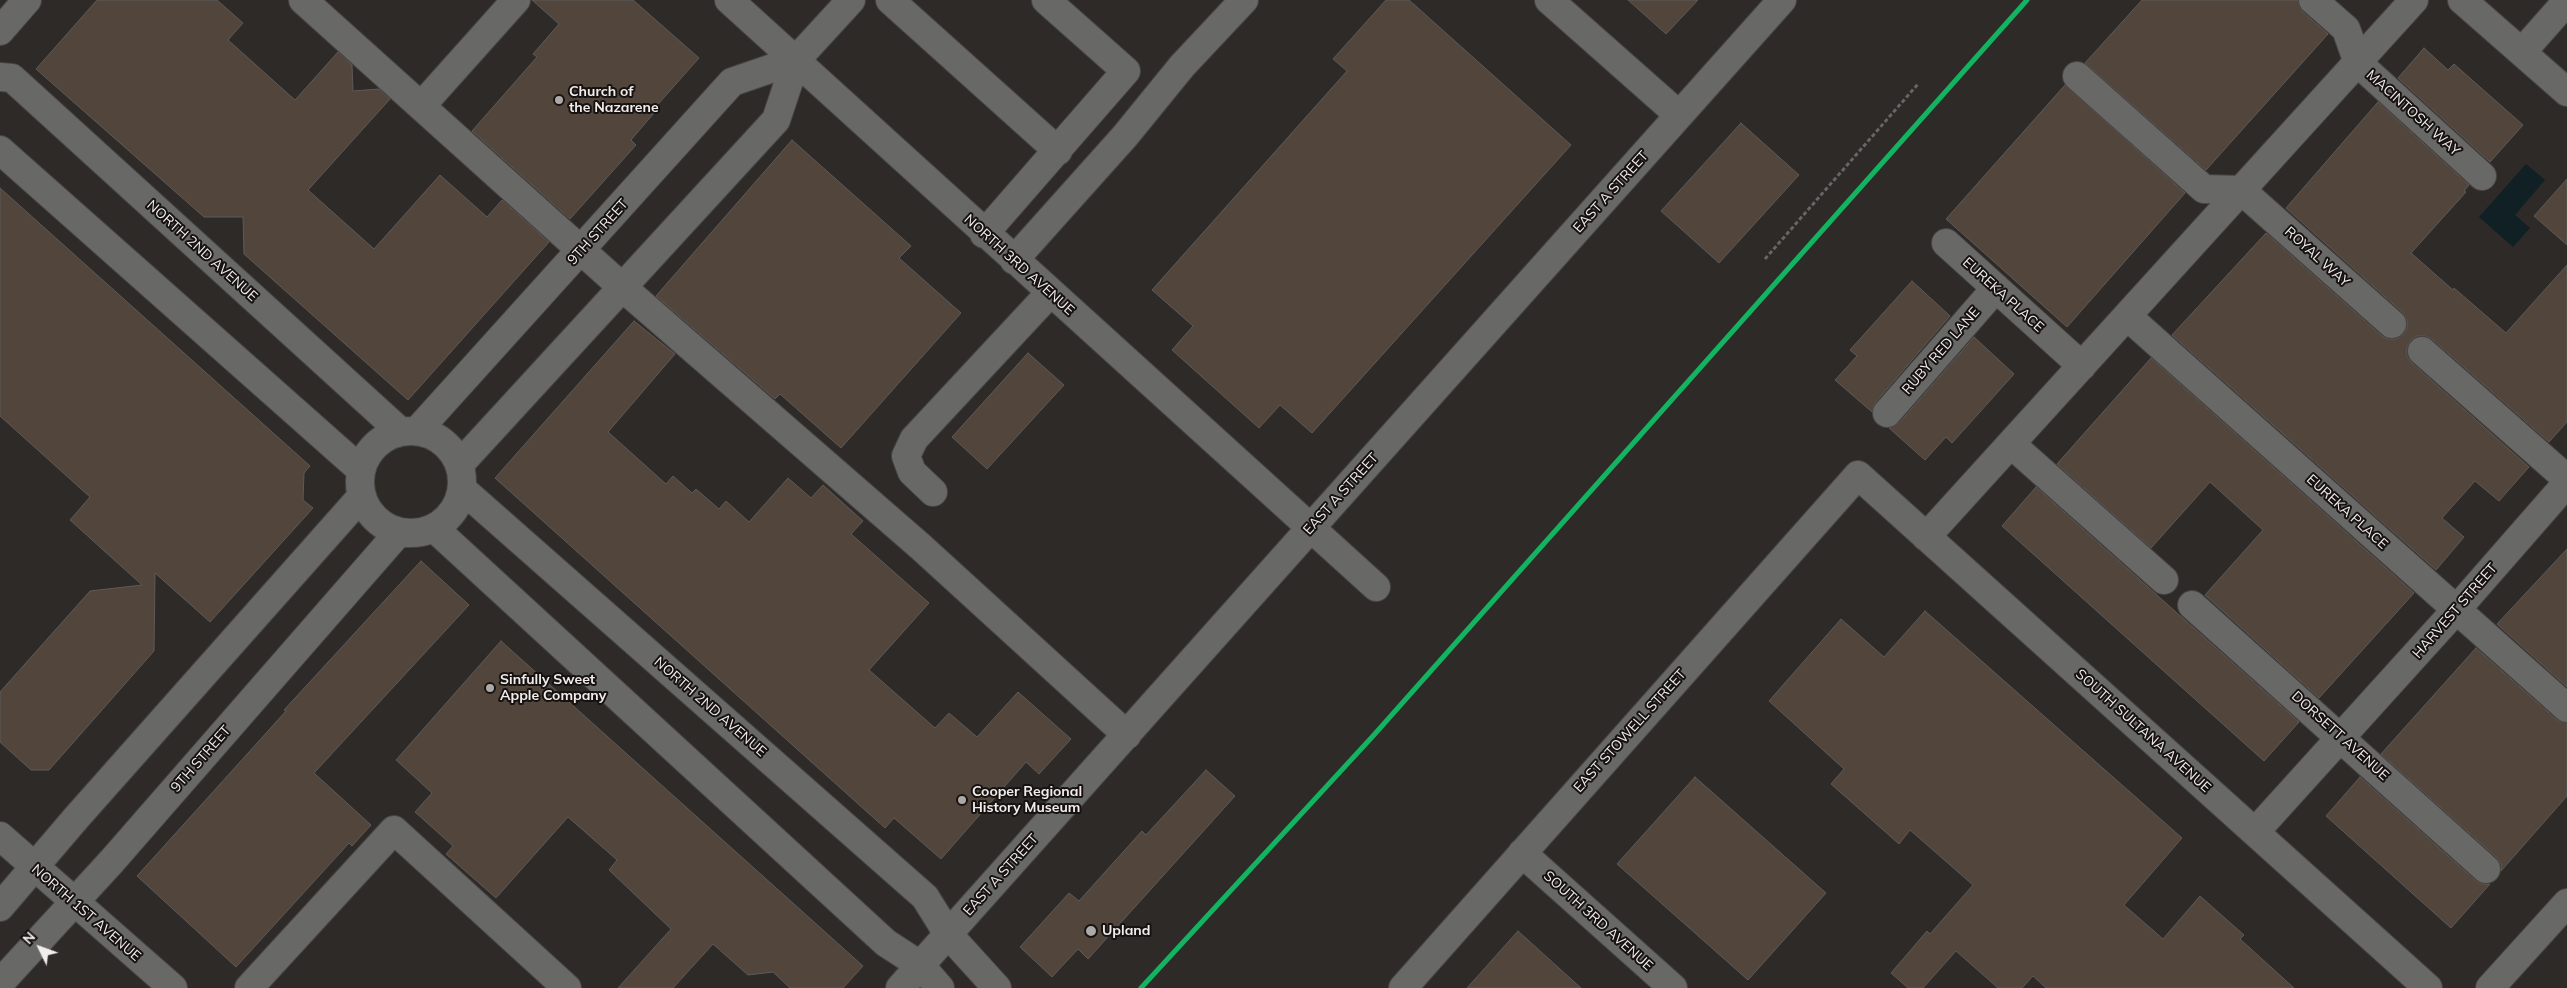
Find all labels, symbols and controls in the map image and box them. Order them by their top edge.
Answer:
street label: MACINTOSH WAY [2363,67,2463,159]
place label: Church of the Nazarene [569,84,659,116]
marker: Church of the Nazarene [553,94,565,106]
street label: EAST A STREET [1570,148,1652,236]
street label: 9TH STREET [564,196,632,268]
street label: NORTH 2ND AVENUE [143,197,261,305]
street label: NORTH 3RD AVENUE [961,211,1077,319]
street label: ROYAL WAY [2281,223,2353,291]
street label: EUREKA PLACE [1959,254,2047,336]
street label: RUBY RED LANE [1899,304,1983,398]
street label: EAST A STREET [1300,450,1382,538]
street label: EUREKA PLACE [2303,471,2391,553]
street label: HARVEST STREET [2409,560,2501,662]
street label: NORTH 2ND AVENUE [651,654,769,760]
street label: EAST STOWELL STREET [1570,666,1690,796]
street label: SOUTH SULTANA AVENUE [2072,666,2214,796]
place label: Sinfully Sweet Apple Company [500,672,606,704]
marker: Sinfully Sweet Apple Company [484,682,496,694]
street label: DORSETT AVENUE [2288,688,2392,784]
street label: 9TH STREET [168,722,234,796]
place label: Cooper Regional History Museum [972,784,1082,816]
marker: Cooper Regional History Museum [956,794,968,806]
street label: EAST A STREET [960,831,1042,919]
street label: NORTH 1ST AVENUE [28,861,144,965]
street label: SOUTH 3RD AVENUE [1540,868,1656,974]
north arrow [15,923,65,973]
place label: Upland [1102,923,1150,939]
marker: Upland [1084,924,1098,938]

